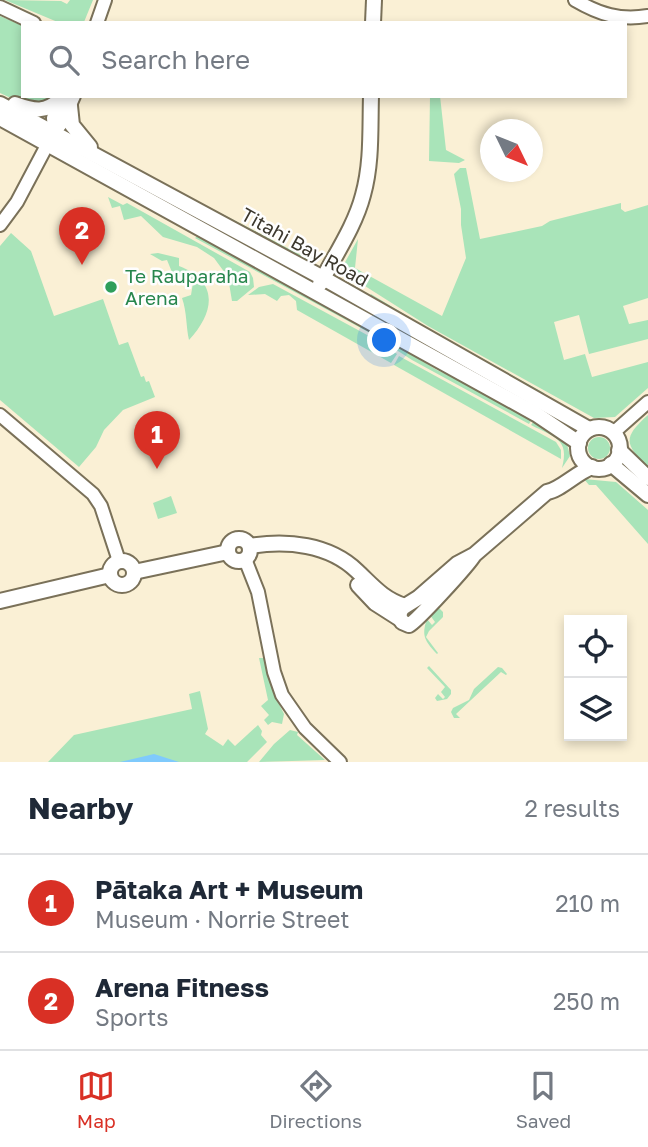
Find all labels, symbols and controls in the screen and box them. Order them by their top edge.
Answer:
search box [21,21,627,98]
icon: search [45,41,83,79]
text: Search here [101,44,250,75]
north arrow [480,119,543,182]
street label: Titahi Bay Road [238,202,373,291]
pin: 2 [59,207,105,265]
place label: Te Rauparaha Arena [125,264,249,309]
marker: Te Rauparaha Arena [103,279,119,295]
your location [367,323,401,357]
pin: 1 [134,411,180,469]
map controls [564,615,627,741]
button: locate [564,615,627,678]
button: layers [564,678,627,741]
text: Nearby [28,790,133,826]
text: 2 results [524,794,620,822]
text: Pātaka Art + Museum [95,874,363,905]
text: 1 [45,889,57,917]
text: 210 m [555,889,620,917]
text: Museum · Norrie Street [95,905,349,933]
text: Arena Fitness [95,972,269,1003]
text: 2 [44,987,58,1015]
text: 250 m [553,987,620,1015]
text: Sports [95,1003,169,1031]
tab: Map [77,1067,116,1132]
tab: Directions [269,1067,362,1132]
tab: Saved [516,1067,571,1132]

